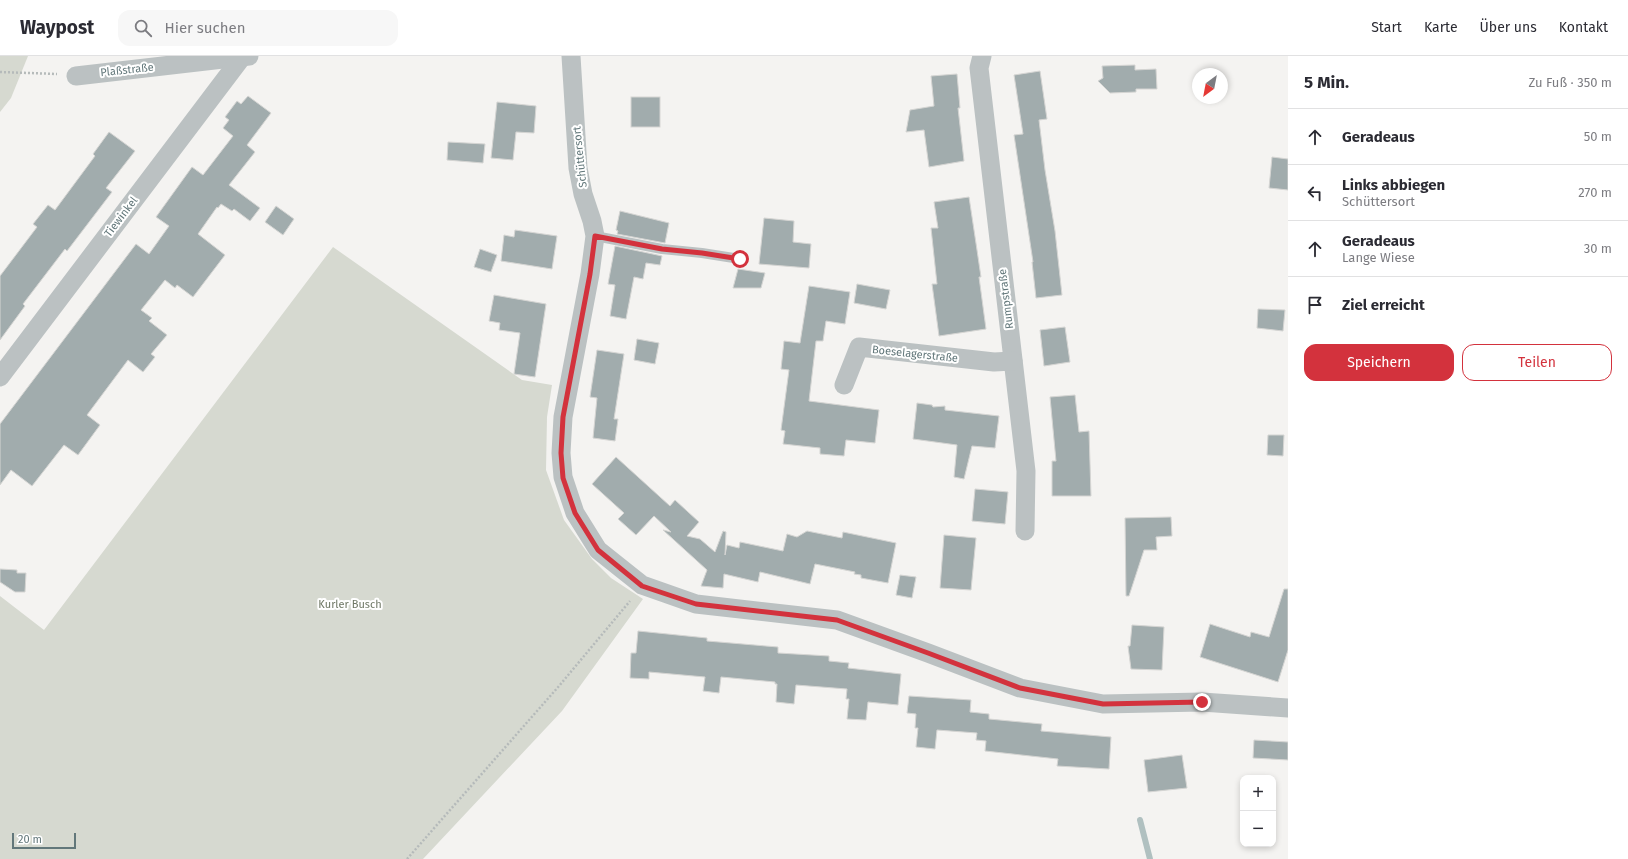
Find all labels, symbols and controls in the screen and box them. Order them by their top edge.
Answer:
search box [118,10,398,46]
text: Waypost [20,16,94,39]
icon: search [132,17,154,39]
text: Hier suchen [164,19,245,37]
text: Start [1371,19,1402,36]
text: Karte [1424,19,1458,36]
text: Über uns [1480,19,1537,36]
text: Kontakt [1559,19,1608,36]
street label: Plaßstraße [100,61,154,79]
north arrow [1192,68,1228,104]
text: 5 Min. [1304,72,1349,93]
text: Zu Fuß · 350 m [1528,75,1612,90]
street label: Schüttersort [570,126,590,188]
icon: ahead [1304,126,1326,148]
text: Geradeaus [1342,128,1415,146]
text: 50 m [1584,129,1612,144]
text: Links abbiegen [1342,176,1445,194]
icon: left [1304,182,1326,204]
text: 270 m [1578,185,1612,200]
street label: Tiewinkel [102,194,140,240]
text: Schüttersort [1342,194,1415,209]
text: Geradeaus [1342,232,1415,250]
icon: ahead [1304,238,1326,260]
text: 30 m [1584,241,1612,256]
route start [731,250,749,268]
text: Lange Wiese [1342,250,1415,265]
street label: Rumpstraße [996,268,1016,330]
icon: arrive [1304,294,1326,316]
text: Ziel erreicht [1342,296,1425,314]
street label: Boeselagerstraße [871,343,959,365]
button: Speichern [1304,344,1454,381]
button: Teilen [1462,344,1612,381]
park label: Kurler Busch [318,598,382,611]
route end [1193,693,1211,711]
map controls [1240,775,1276,847]
button: + [1240,775,1276,811]
button: − [1240,811,1276,847]
scale bar [12,831,76,850]
text: 20 m [18,833,42,846]

